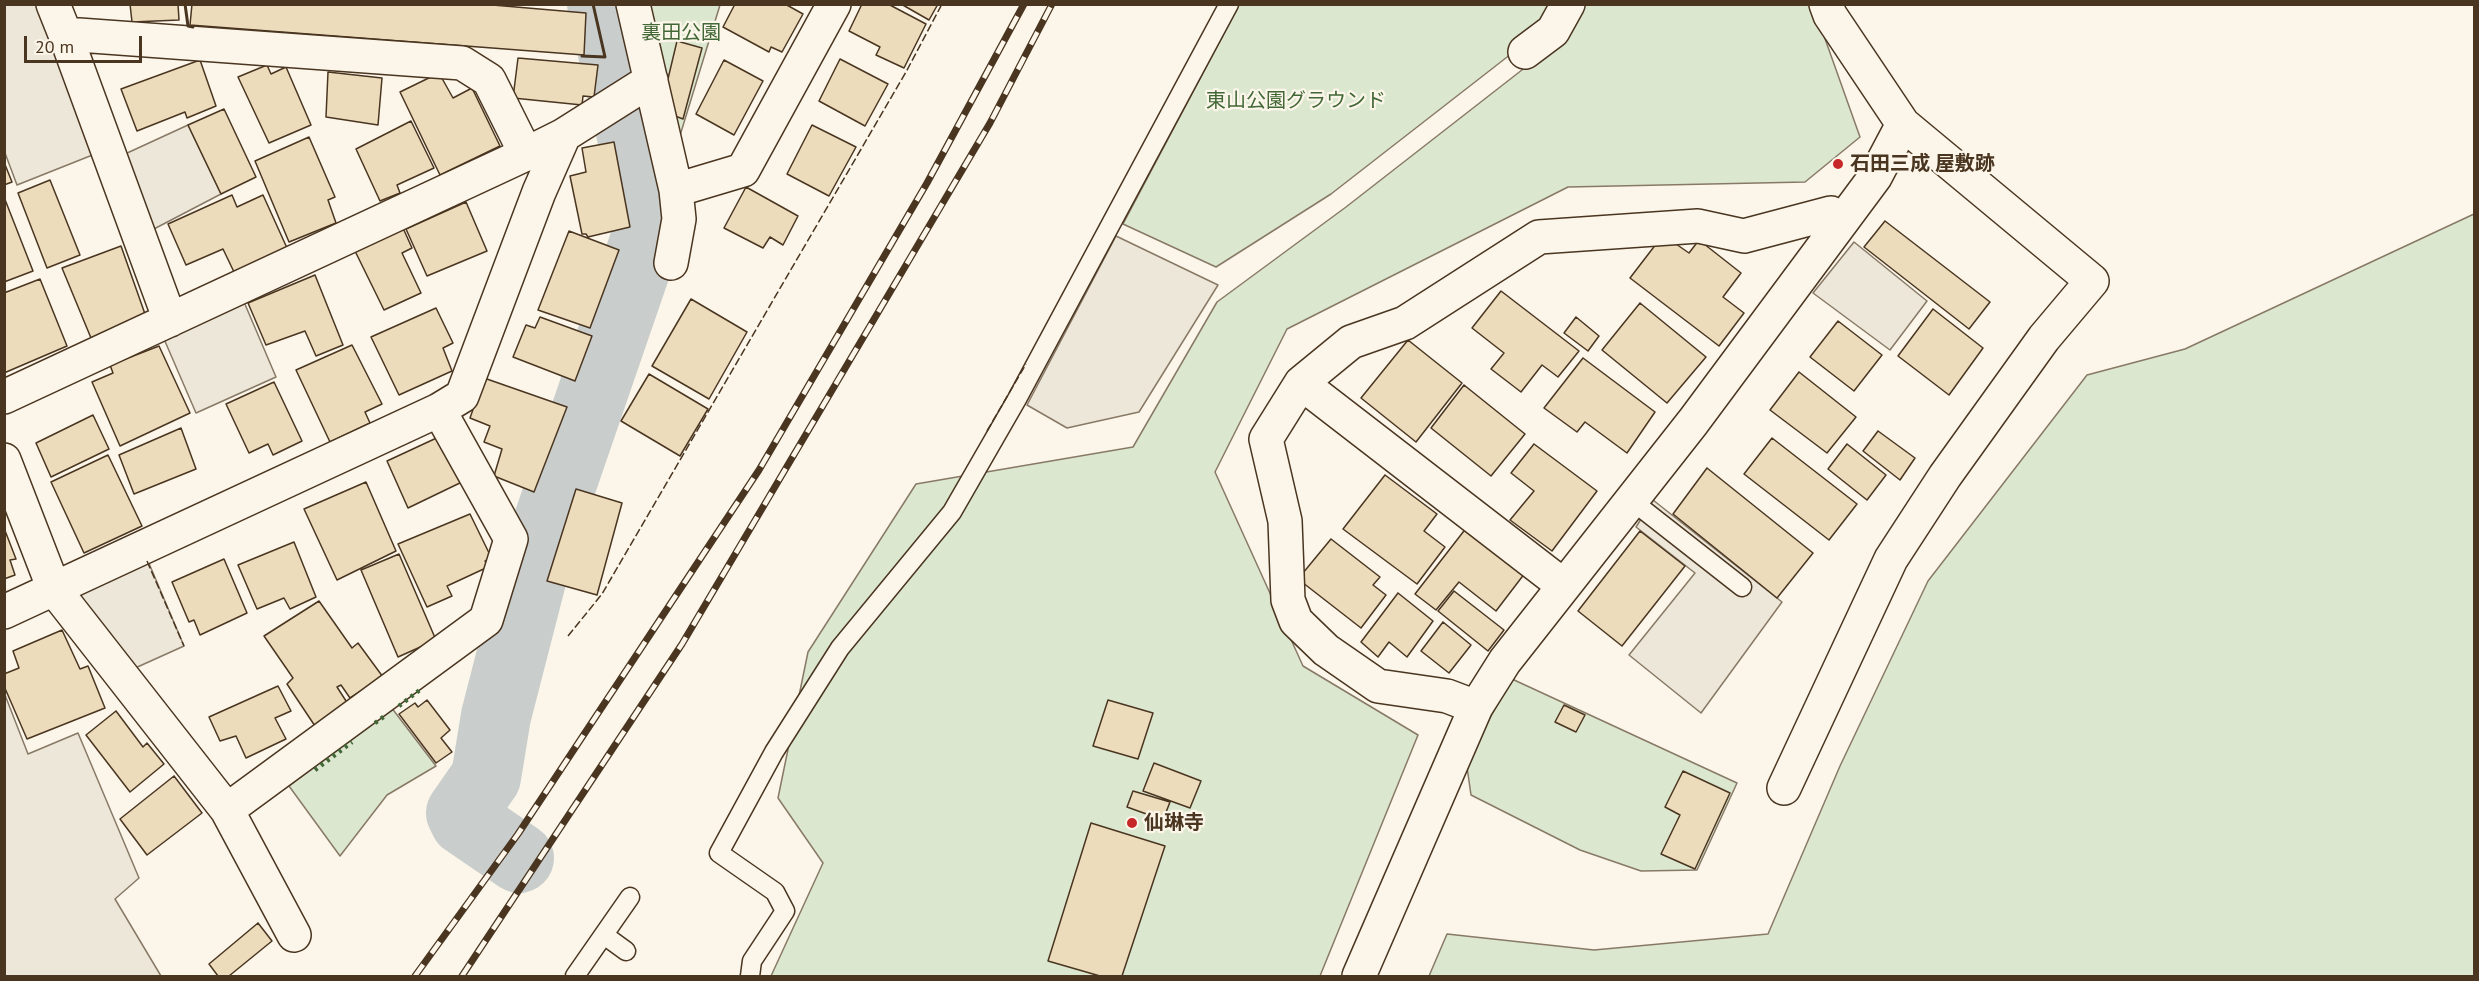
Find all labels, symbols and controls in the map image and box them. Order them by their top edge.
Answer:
park label: 裏田公園 [641,21,721,45]
scale bar [27,24,146,62]
text: 20 m [35,35,74,58]
park label: 東山公園グラウンド [1206,89,1386,113]
place label: 石田三成 屋敷跡 [1850,152,1995,176]
marker: 石田三成 屋敷跡 [1831,157,1845,171]
place label: 仙琳寺 [1144,811,1204,835]
marker: 仙琳寺 [1125,816,1139,830]

